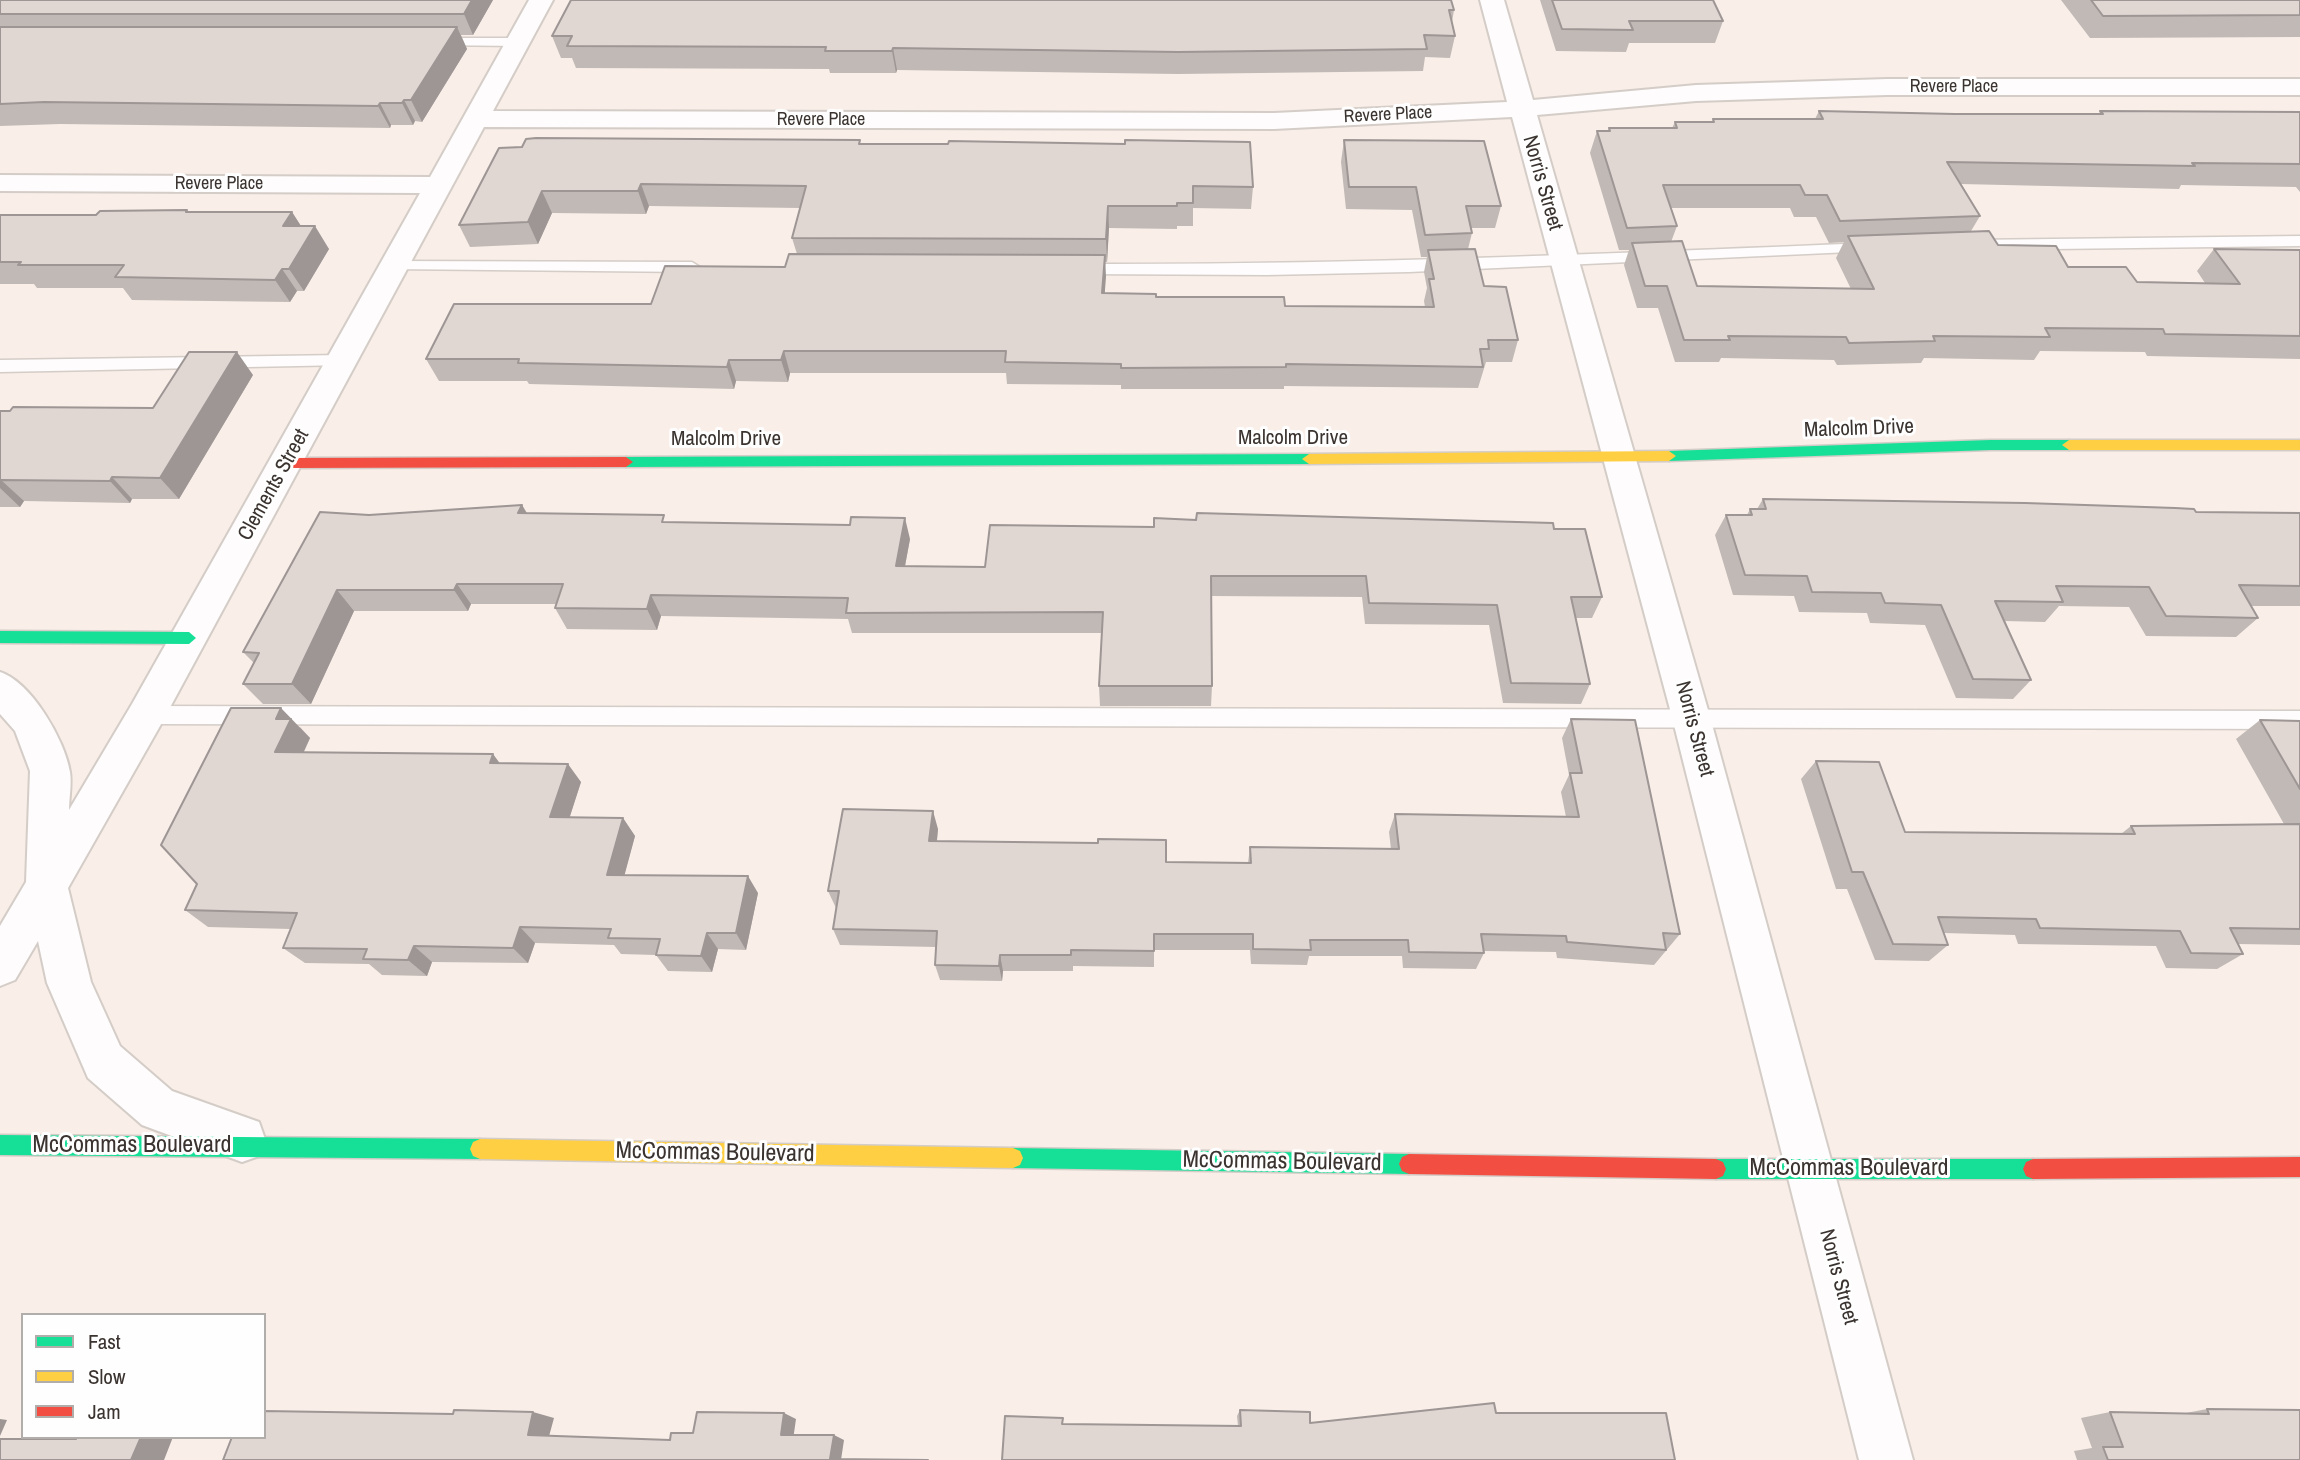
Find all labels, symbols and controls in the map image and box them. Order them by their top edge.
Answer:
street label: Revere Place [1910,76,1998,98]
street label: Revere Place [1343,102,1433,128]
street label: Revere Place [777,109,865,131]
street label: Norris Street [1516,133,1568,233]
street label: Revere Place [175,173,263,195]
street label: Malcolm Drive [1804,414,1914,444]
street label: Clements Street [233,425,315,545]
street label: Malcolm Drive [1238,425,1348,451]
street label: Malcolm Drive [671,426,781,452]
street label: Norris Street [1669,679,1719,779]
street label: McCommas Boulevard [32,1132,232,1160]
street label: McCommas Boulevard [615,1137,815,1169]
street label: McCommas Boulevard [1182,1146,1382,1178]
street label: McCommas Boulevard [1749,1155,1949,1183]
street label: Norris Street [1813,1227,1863,1327]
legend [21,1313,266,1439]
text: Fast [88,1327,121,1356]
text: Slow [88,1362,125,1391]
text: Jam [88,1397,121,1426]

